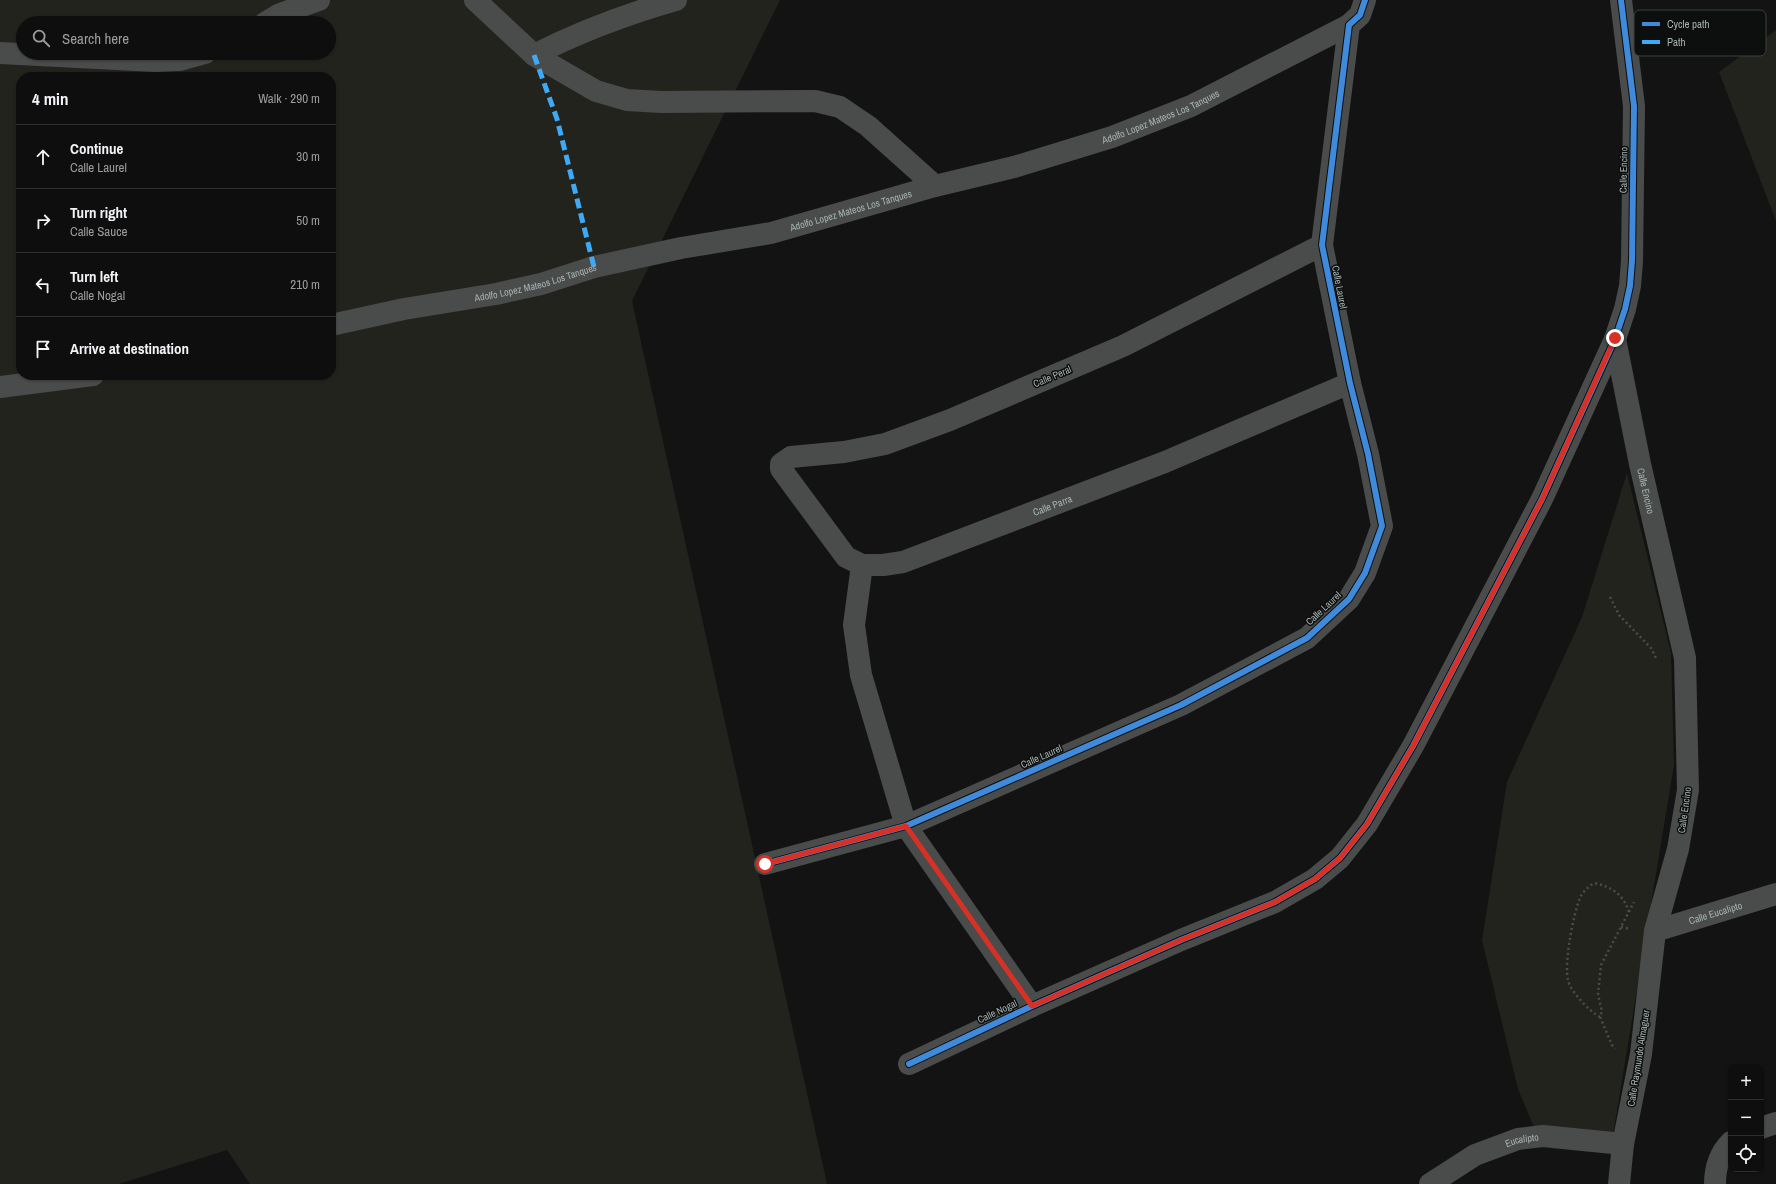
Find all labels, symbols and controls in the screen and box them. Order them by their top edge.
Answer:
legend [1634,10,1766,56]
search box [16,16,336,60]
text: Cycle path [1667,17,1710,31]
icon: search [30,27,52,49]
text: Search here [62,28,129,49]
text: Path [1667,35,1686,49]
text: 4 min [32,87,68,110]
street label: Adolfo Lopez Mateos Los Tanques [1099,87,1222,147]
text: Walk · 290 m [258,90,320,107]
text: Continue [70,138,123,159]
icon: ahead [32,146,54,168]
street label: Calle Encino [1617,146,1630,193]
text: 30 m [296,148,320,165]
text: Calle Laurel [70,159,127,176]
street label: Adolfo Lopez Mateos Los Tanques [788,187,913,234]
text: Turn right [70,202,127,223]
icon: right [32,210,54,232]
text: 50 m [296,212,320,229]
text: Calle Sauce [70,223,127,240]
street label: Adolfo Lopez Mateos Los Tanques [472,261,598,305]
street label: Calle Laurel [1329,264,1350,310]
text: Turn left [70,266,118,287]
icon: left [32,274,54,296]
text: 210 m [290,276,320,293]
text: Calle Nogal [70,287,125,304]
route end [1606,329,1624,347]
icon: arrive [32,338,54,360]
text: Arrive at destination [70,338,189,359]
street label: Calle Peral [1031,363,1073,390]
street label: Calle Encino [1634,467,1657,515]
street label: Calle Parra [1031,492,1074,519]
street label: Calle Laurel [1303,589,1344,628]
street label: Calle Laurel [1019,742,1064,771]
street label: Calle Encino [1675,786,1694,834]
route start [756,855,774,873]
street label: Calle Eucalipto [1687,899,1744,927]
street label: Calle Nogal [975,997,1019,1026]
street label: Calle Raymundo Almaguer [1624,1009,1653,1107]
map controls [1728,1064,1764,1172]
button: + [1728,1064,1764,1100]
button: − [1728,1100,1764,1136]
street label: Eucalipto [1503,1131,1540,1150]
button: locate [1728,1136,1764,1172]

